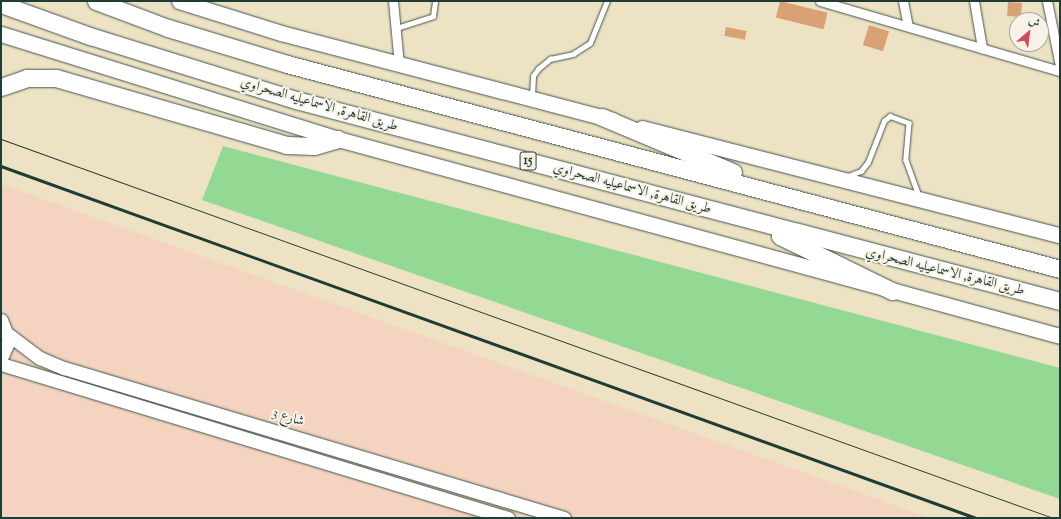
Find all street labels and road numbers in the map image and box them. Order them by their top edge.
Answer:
street label: طريق القاهرة, الاسماعيليه الصحراوي [238,74,400,136]
road number: 15 [519,150,537,172]
street label: طريق القاهرة, الاسماعيليه الصحراوي [551,160,713,218]
street label: طريق القاهرة, الاسماعيليه الصحراوي [864,244,1026,300]
street label: شارع 3 [270,405,306,431]

